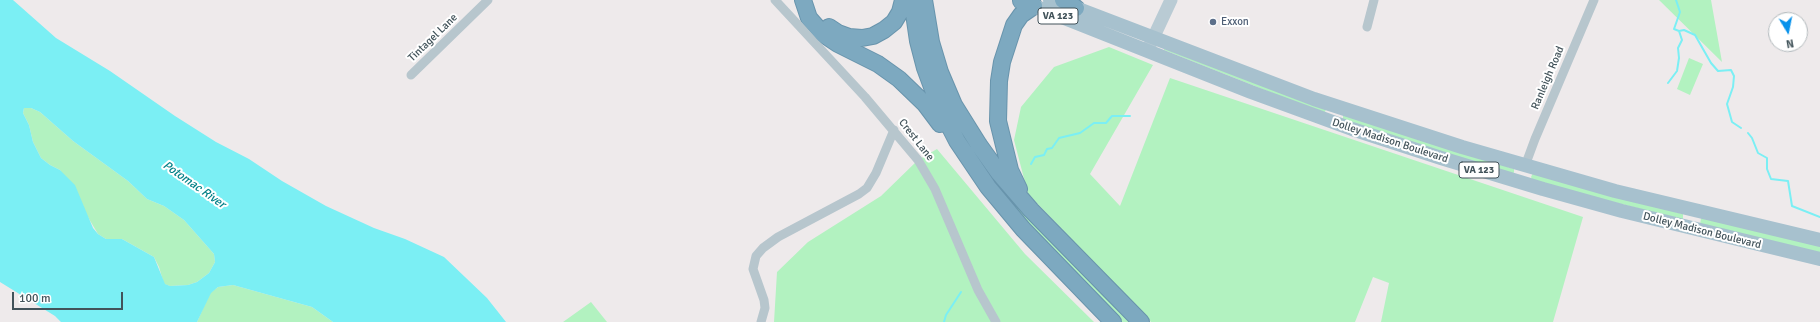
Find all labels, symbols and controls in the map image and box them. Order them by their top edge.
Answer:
road number: VA 123 [1038,8,1078,24]
street label: Tintagel Lane [406,11,460,65]
north arrow [1768,12,1808,52]
place label: Exxon [1221,15,1249,29]
marker: Exxon [1208,17,1218,27]
text: N [1785,36,1795,50]
street label: Ranleigh Road [1529,44,1567,112]
street label: Crest Lane [895,116,937,164]
street label: Dolley Madison Boulevard [1330,116,1450,166]
water label: Potomac River [160,158,228,212]
road number: VA 123 [1459,162,1499,178]
street label: Dolley Madison Boulevard [1642,210,1762,252]
scale bar [14,284,125,310]
text: 100 m [19,291,51,306]

